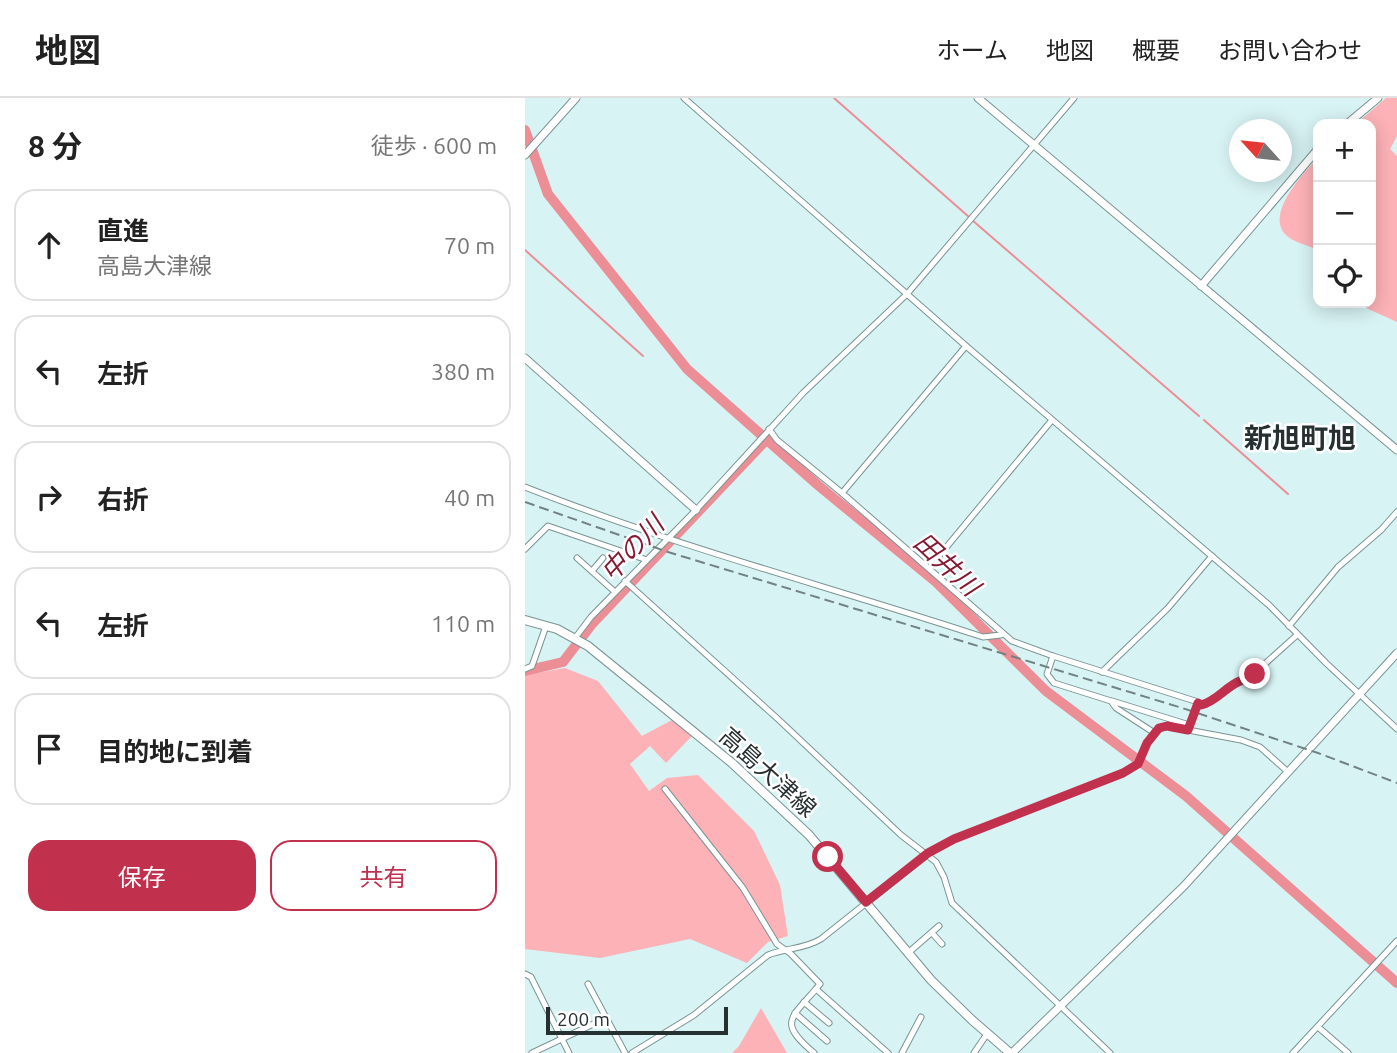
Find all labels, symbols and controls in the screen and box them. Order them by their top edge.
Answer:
text: 地図 [35,31,101,68]
text: ホーム [937,37,1008,64]
text: 地図 [1046,37,1094,64]
text: 概要 [1132,37,1180,64]
text: お問い合わせ [1218,37,1362,64]
north arrow [1229,119,1292,182]
map controls [1313,119,1376,308]
button: + [1313,119,1376,182]
text: 8 分 [28,129,82,163]
text: 徒歩 · 600 m [371,133,497,158]
button: − [1313,182,1376,245]
text: 直進 [97,216,149,245]
icon: ahead [30,226,68,264]
text: 70 m [444,233,495,258]
button: locate [1313,245,1376,308]
text: 高島大津線 [97,253,212,278]
icon: left [30,352,68,390]
text: 左折 [97,359,149,388]
text: 380 m [431,359,495,384]
district label: 新旭町旭 [1244,422,1356,453]
icon: right [30,478,68,516]
text: 右折 [97,485,149,514]
text: 40 m [444,485,495,510]
water label: 中の川 [595,507,671,586]
water label: 田井川 [909,527,988,603]
icon: left [30,604,68,642]
text: 左折 [97,611,149,640]
text: 110 m [431,611,495,636]
route end [1239,658,1270,689]
street label: 高島大津線 [714,722,822,822]
icon: arrive [30,730,68,768]
text: 目的地に到着 [97,737,253,766]
button: 保存 [28,840,256,911]
button: 共有 [270,840,497,911]
route start [812,841,843,872]
scale bar [546,1004,728,1036]
text: 200 m [557,1008,610,1030]

